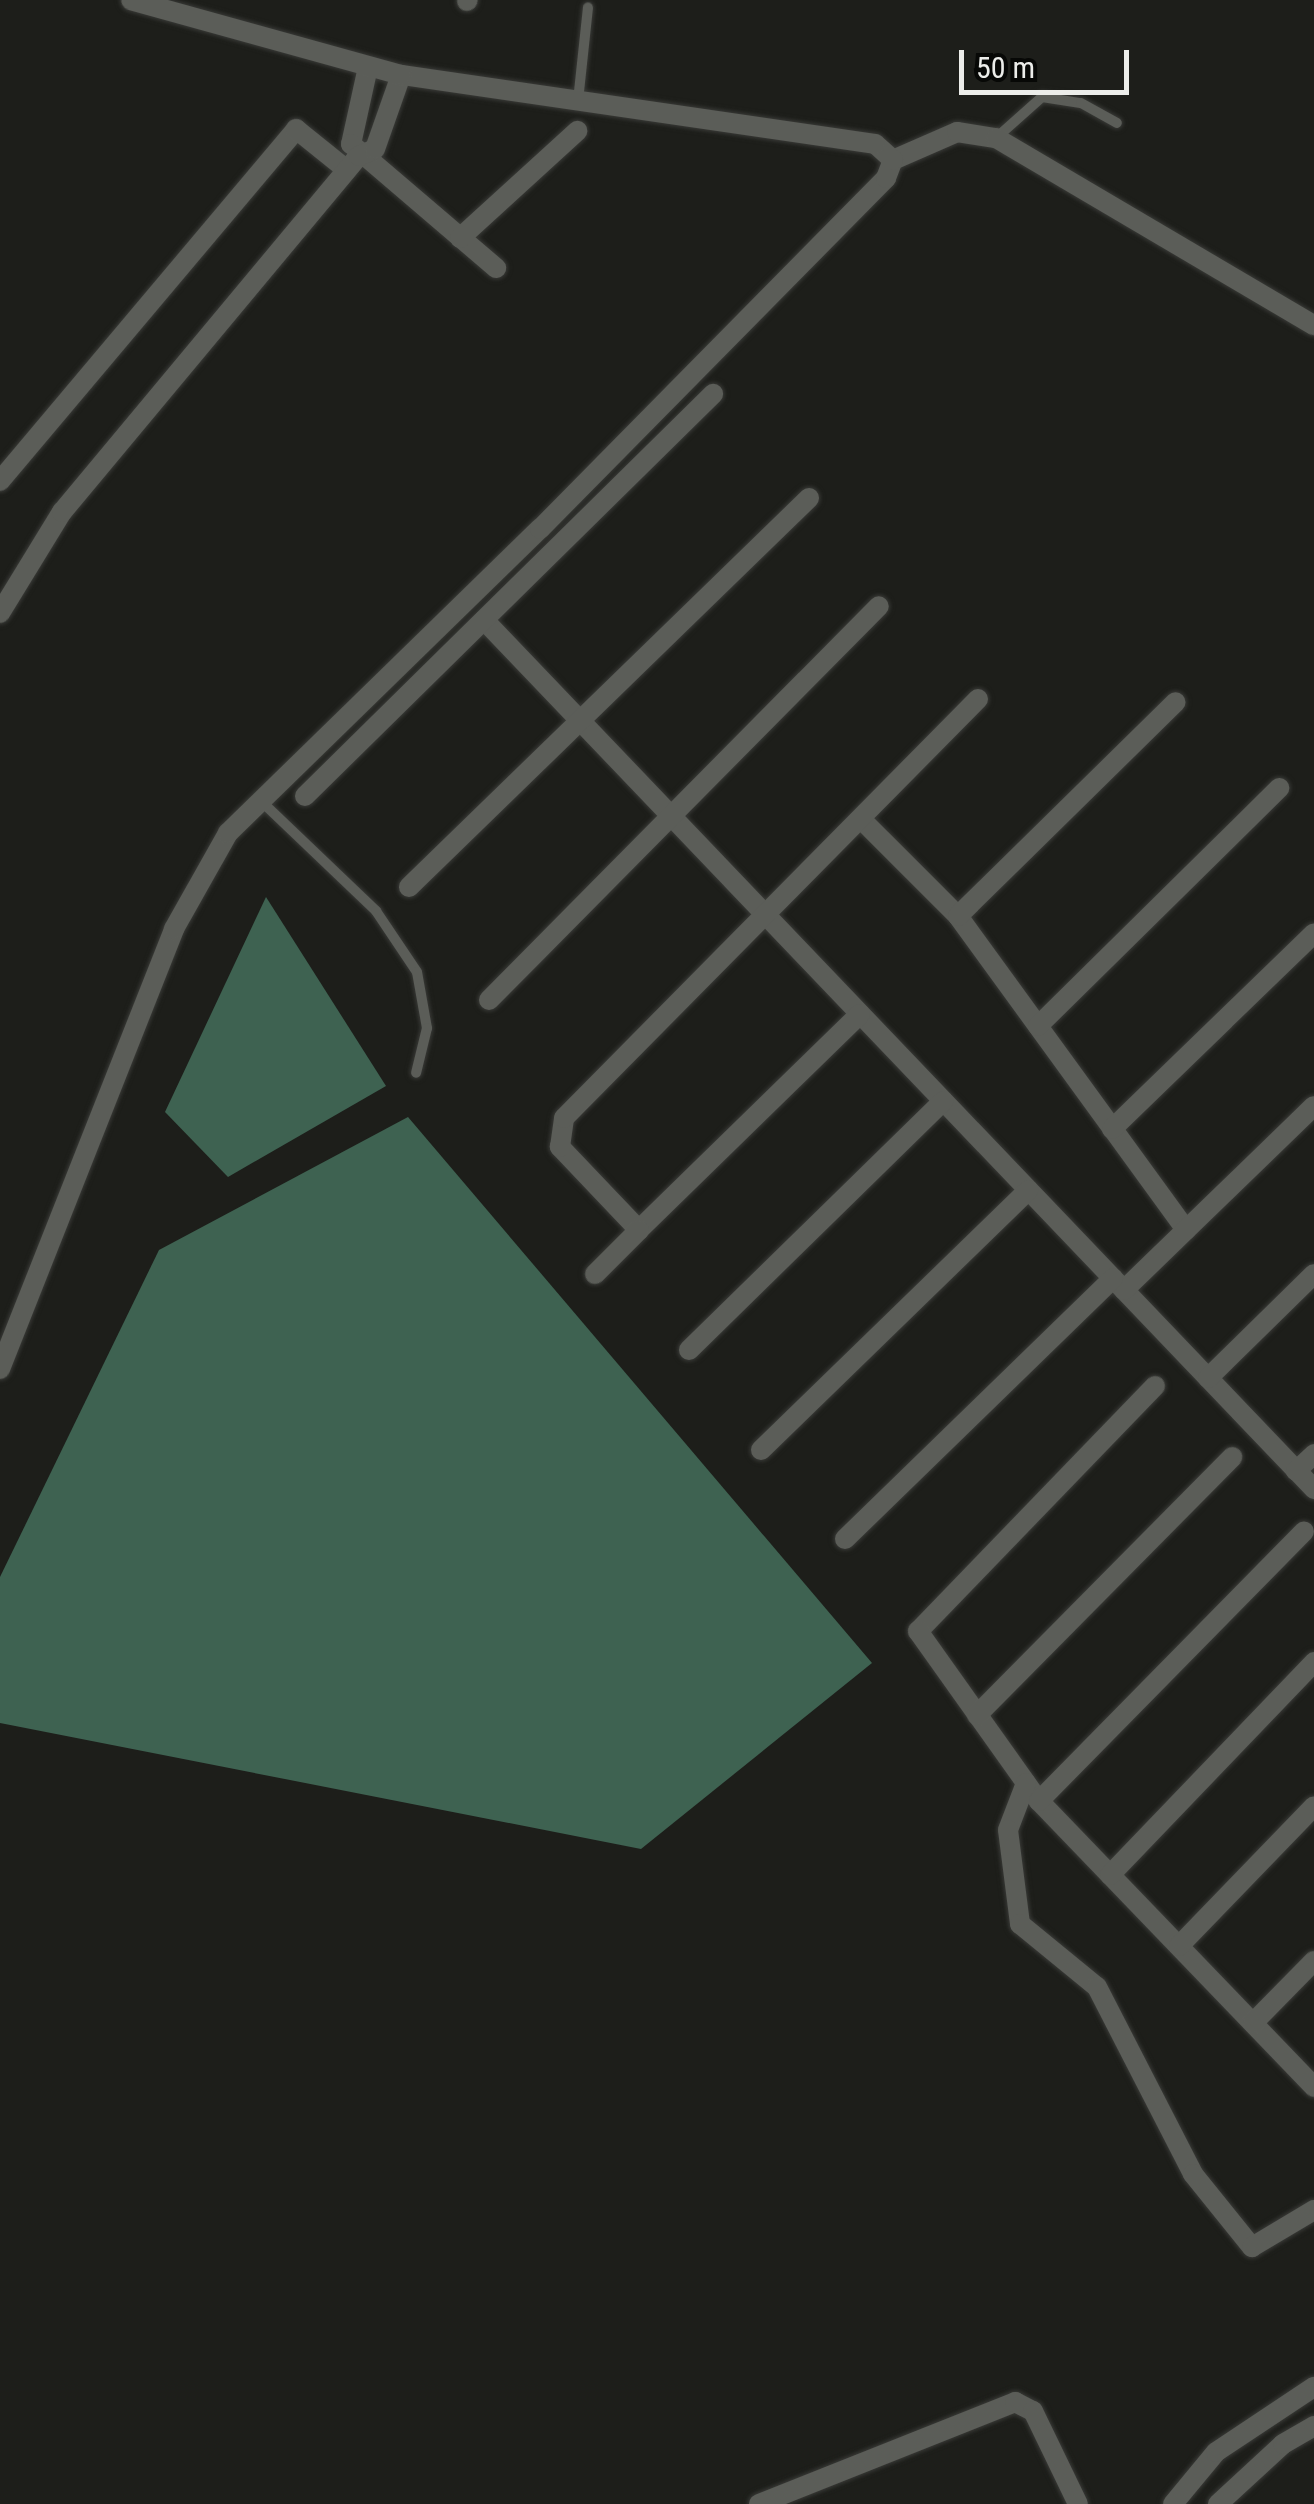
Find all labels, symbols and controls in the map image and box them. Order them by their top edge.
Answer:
scale bar [964,30,1134,92]
text: 50 m [976,50,1035,85]

